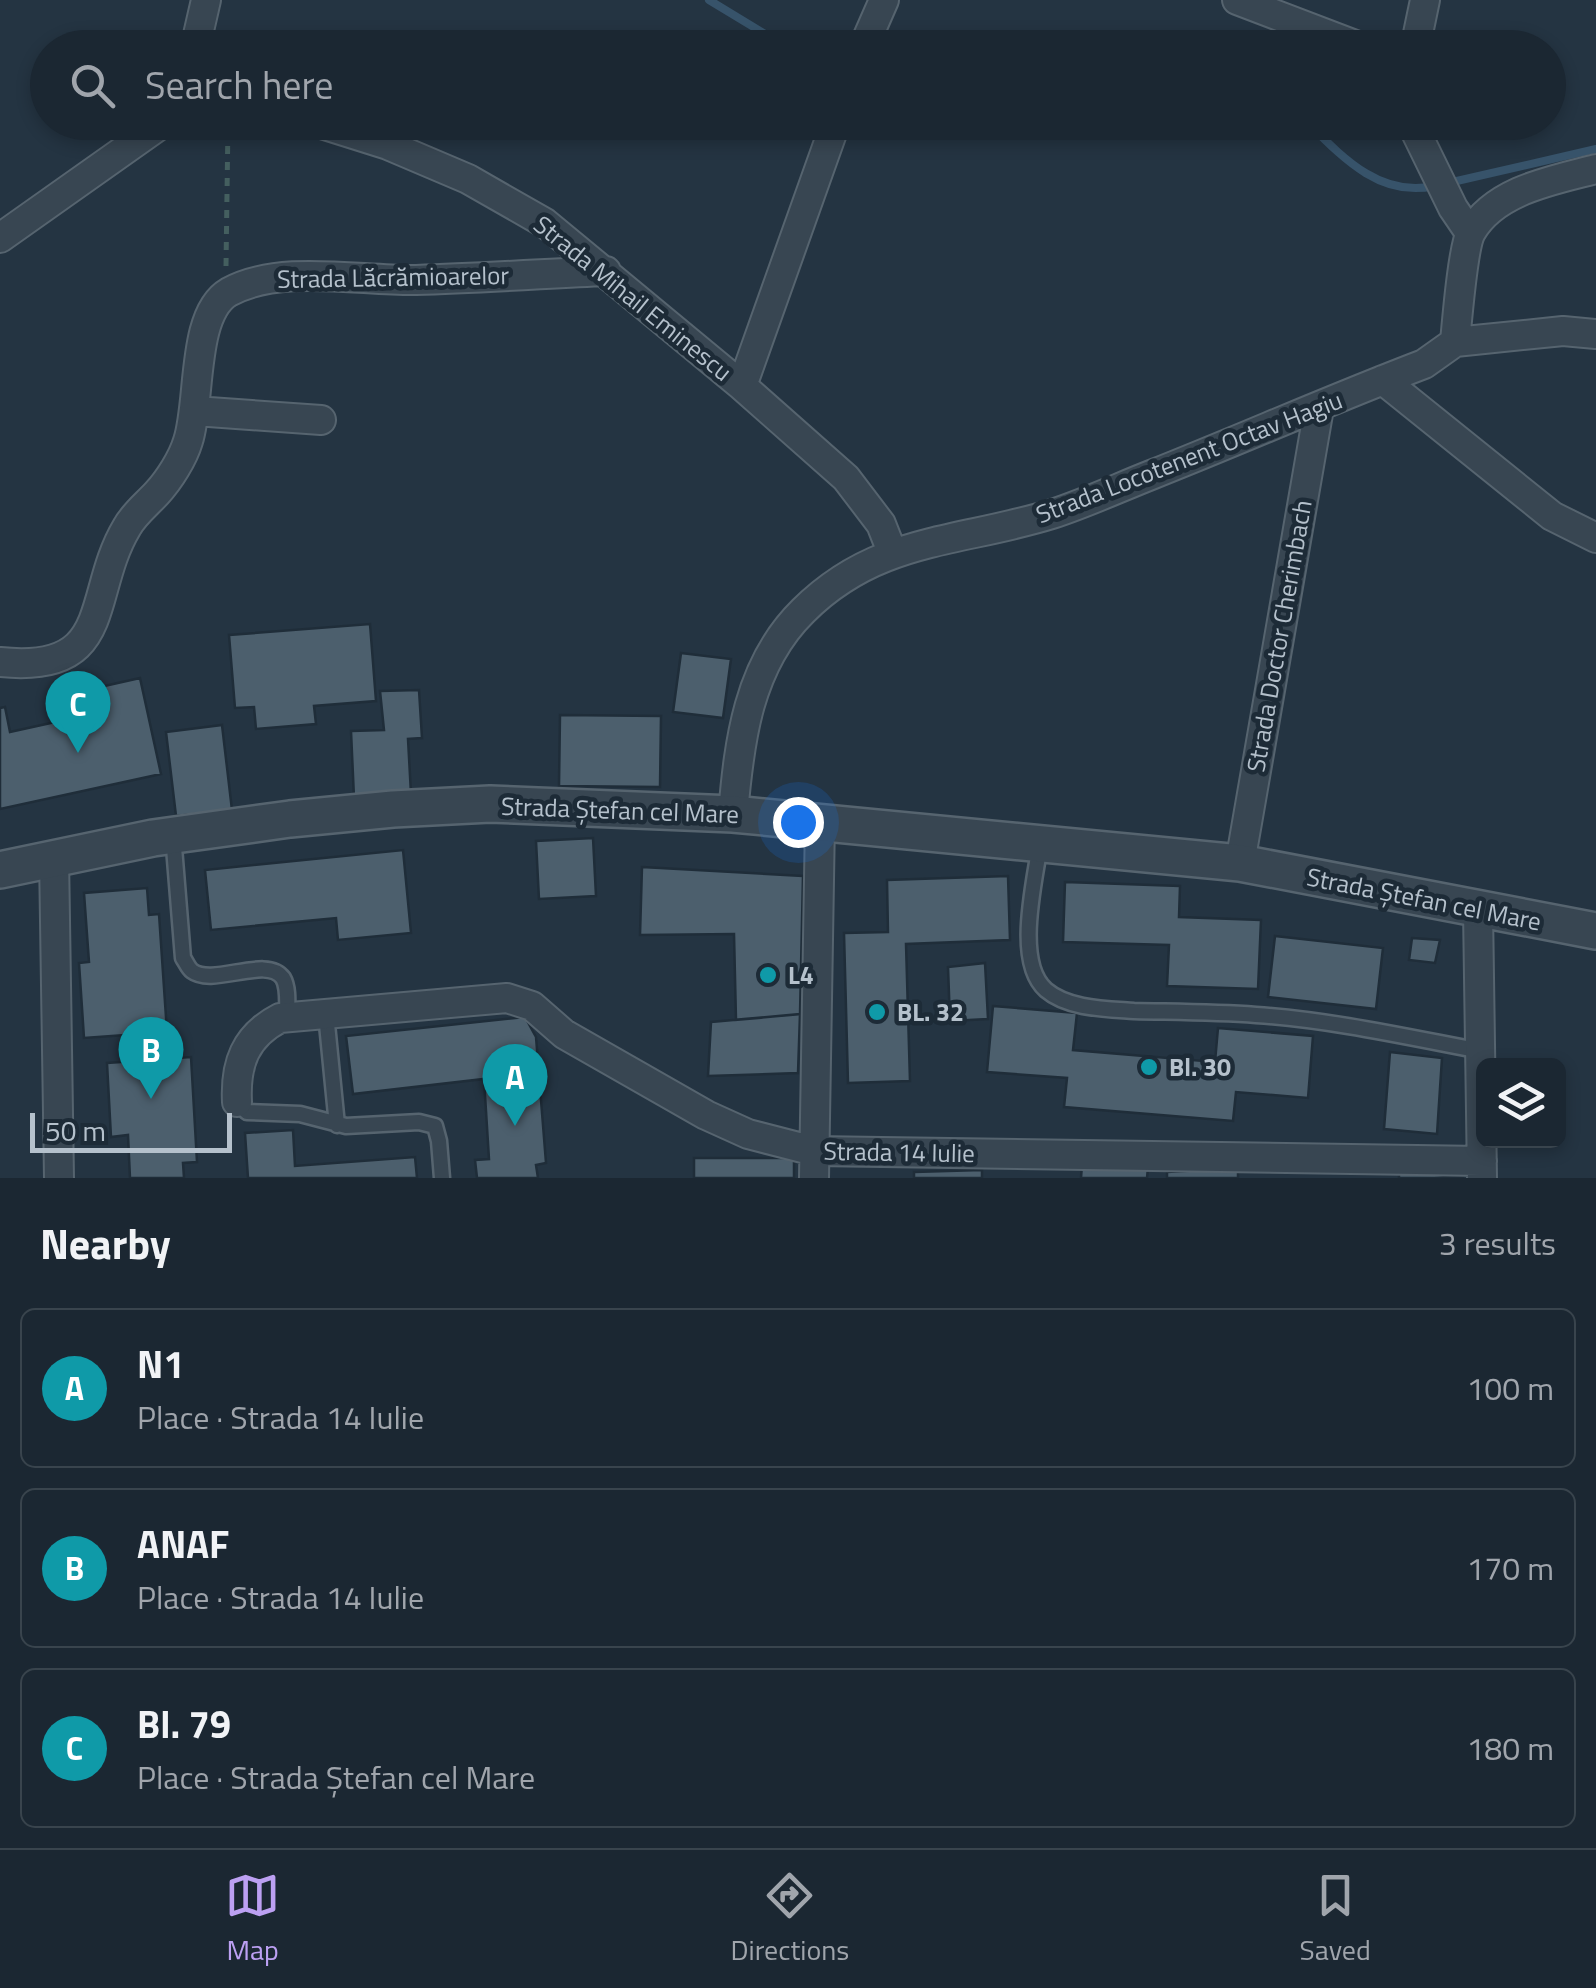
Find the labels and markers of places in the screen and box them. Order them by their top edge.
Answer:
pin: C [46,670,110,753]
place label: L4 [788,956,814,994]
marker: L4 [757,964,779,986]
place label: BL. 32 [897,993,964,1031]
marker: BL. 32 [866,1001,888,1023]
pin: B [118,1016,184,1099]
pin: A [482,1044,548,1126]
place label: Bl. 30 [1169,1048,1231,1086]
marker: Bl. 30 [1138,1056,1160,1078]

